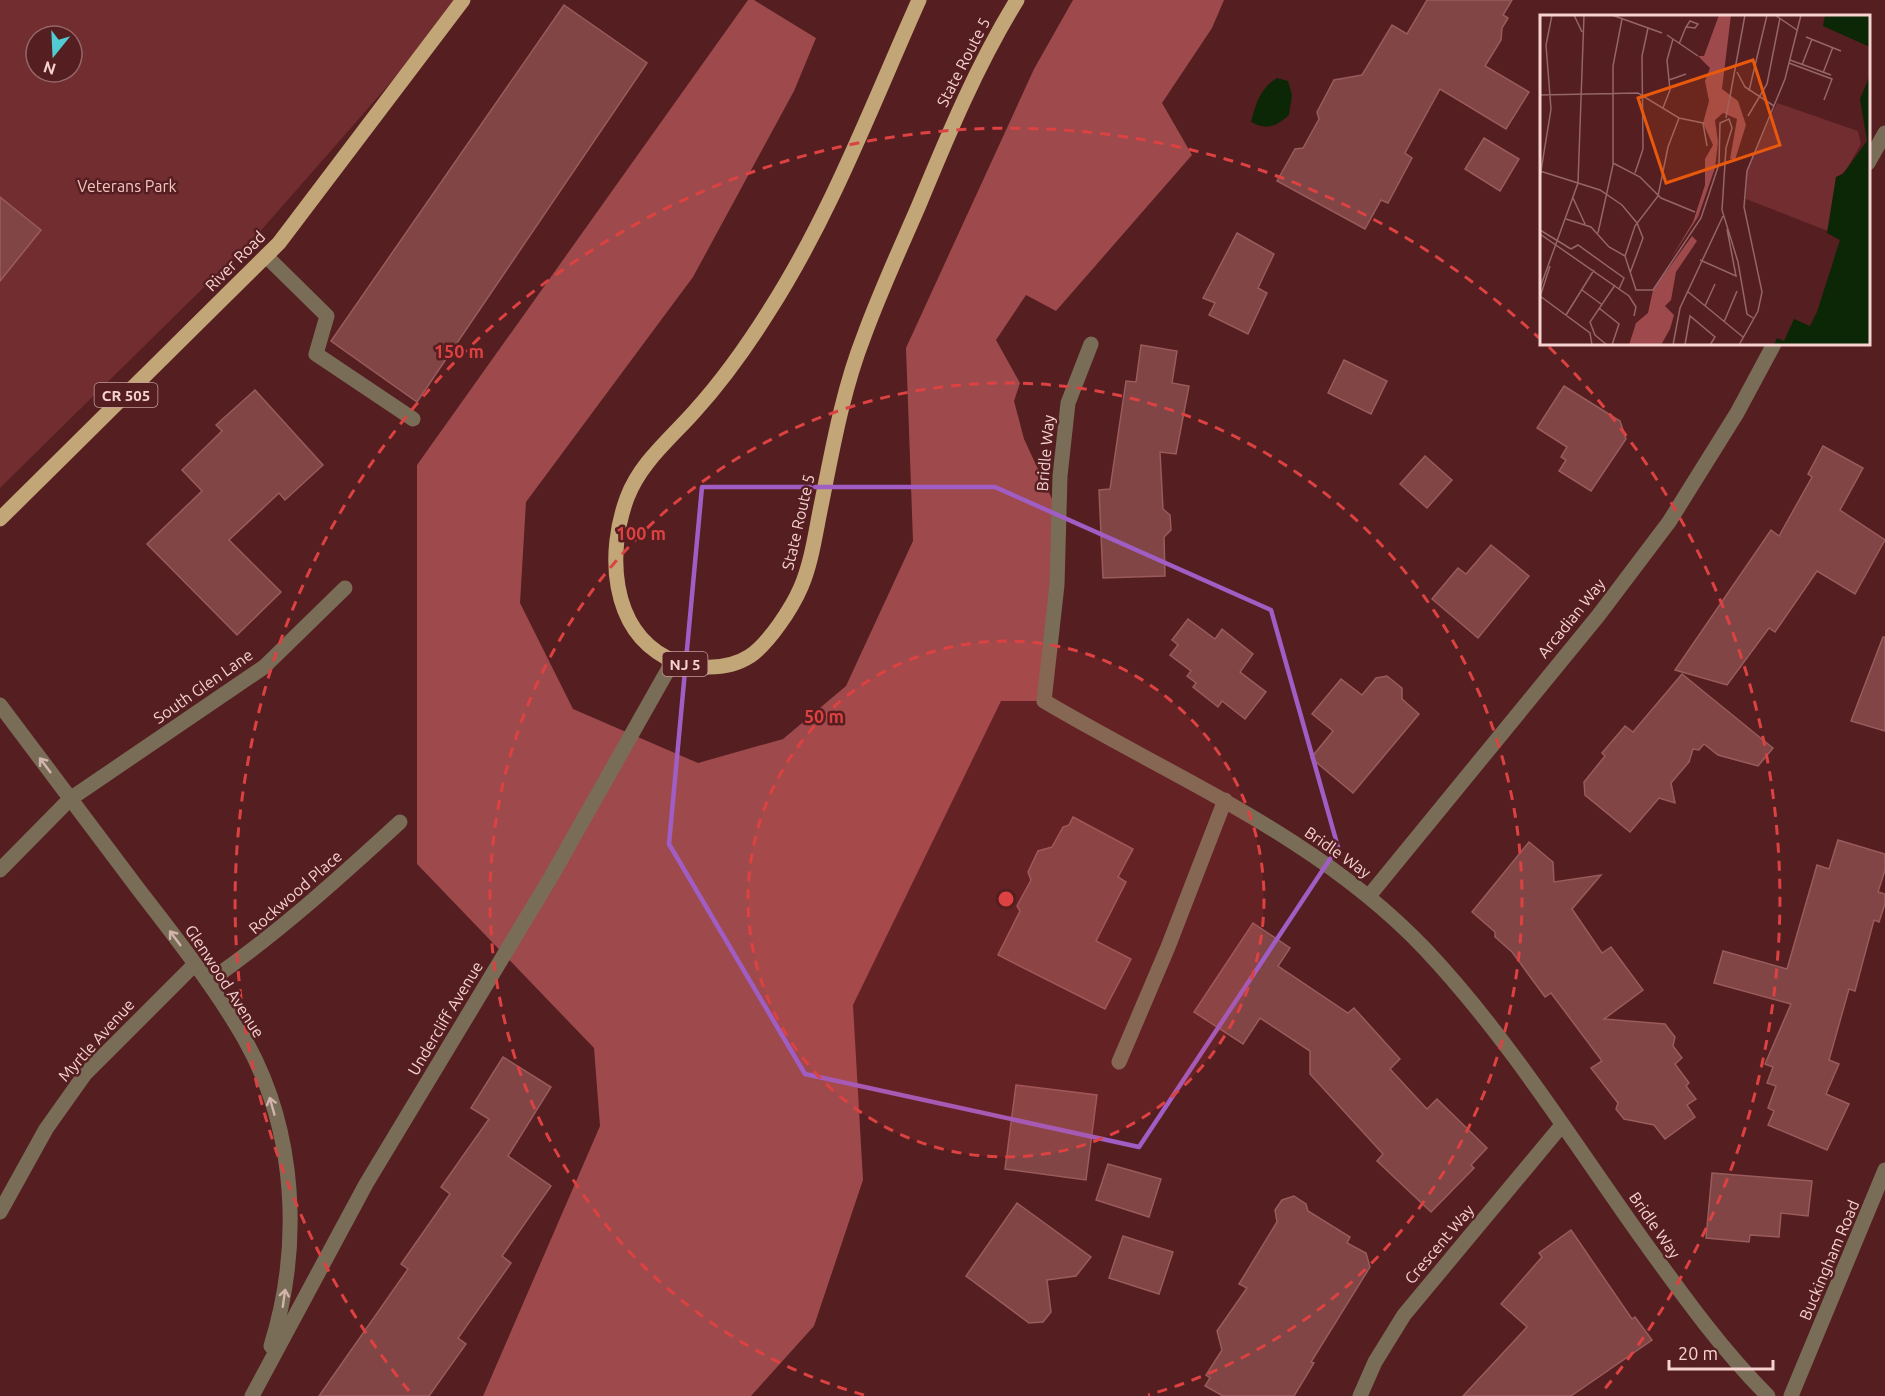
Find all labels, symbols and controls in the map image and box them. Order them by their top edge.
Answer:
street label: State Route 5 [933,14,993,110]
inset map [1540,15,1870,345]
north arrow [24,24,84,84]
text: N [41,58,58,79]
park label: Veterans Park [77,177,177,195]
street label: River Road [201,227,269,295]
text: 150 m [434,341,484,361]
road number: CR 505 [94,383,158,407]
street label: Bridle Way [1033,414,1057,492]
street label: State Route 5 [778,472,818,572]
text: 100 m [616,523,666,543]
street label: Arcadian Way [1534,575,1609,661]
street label: South Glen Lane [150,645,256,727]
road number: NJ 5 [662,652,708,676]
text: 50 m [804,706,844,726]
one-way arrow [39,758,51,774]
street label: Bridle Way [1301,823,1375,881]
street label: Rockwood Place [245,847,345,937]
centre of rings [996,889,1016,909]
street label: Glenwood Avenue [182,921,268,1041]
one-way arrow [169,930,182,946]
street label: Undercliff Avenue [404,958,486,1078]
street label: Myrtle Avenue [54,995,138,1085]
one-way arrow [265,1097,277,1116]
street label: Bridle Way [1626,1188,1684,1262]
street label: Buckingham Road [1796,1197,1862,1323]
street label: Crescent Way [1401,1201,1477,1287]
one-way arrow [278,1289,289,1308]
scale bar [1669,1333,1772,1371]
text: 20 m [1678,1343,1718,1363]

